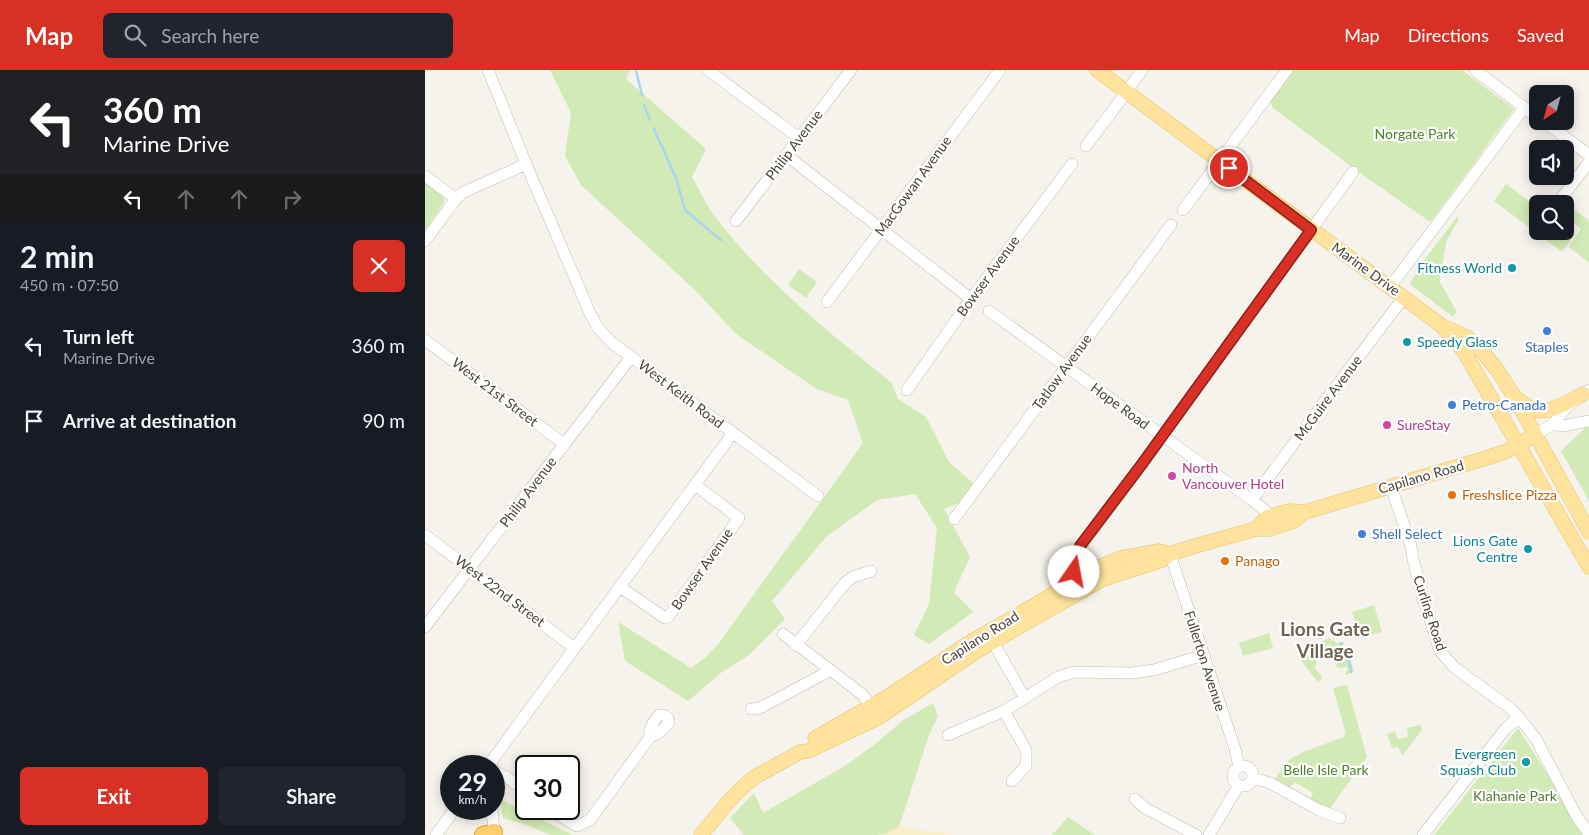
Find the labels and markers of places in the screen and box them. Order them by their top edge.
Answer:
pin [1208,147,1250,189]
place label: Fitness World [1417,259,1502,276]
marker: Fitness World [1506,262,1518,274]
marker: Staples [1541,325,1553,337]
place label: Speedy Glass [1417,333,1498,350]
marker: Speedy Glass [1401,336,1413,348]
place label: Staples [1525,338,1569,355]
place label: Petro-Canada [1462,396,1546,413]
marker: Petro-Canada [1446,399,1458,411]
place label: SureStay [1397,416,1451,433]
marker: SureStay [1381,419,1393,431]
place label: North Vancouver Hotel [1182,459,1284,492]
marker: North Vancouver Hotel [1166,470,1178,482]
place label: Freshslice Pizza [1462,486,1557,503]
marker: Freshslice Pizza [1446,489,1458,501]
place label: Shell Select [1372,525,1442,542]
marker: Shell Select [1356,528,1368,540]
place label: Lions Gate Centre [1453,532,1518,565]
marker: Lions Gate Centre [1522,543,1534,555]
place label: Panago [1235,552,1280,569]
marker: Panago [1219,555,1231,567]
place label: Evergreen Squash Club [1440,745,1516,778]
marker: Evergreen Squash Club [1520,756,1532,768]

